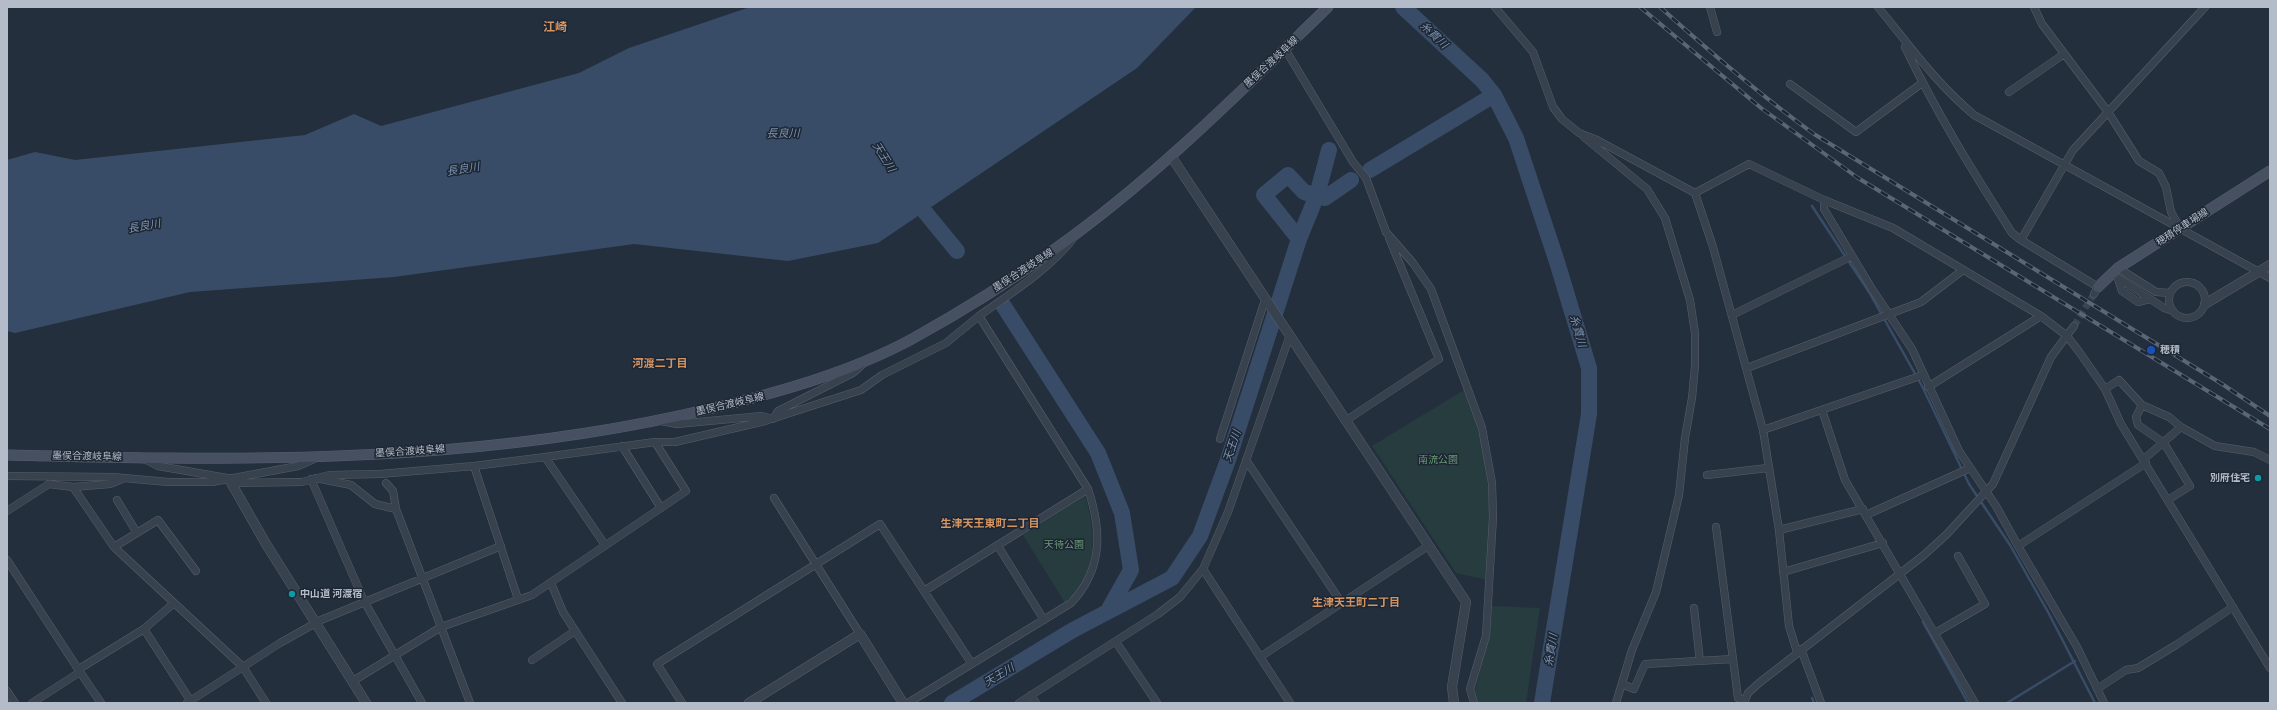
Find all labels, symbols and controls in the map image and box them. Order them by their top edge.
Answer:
water label: 糸貫川 [1417,19,1451,51]
district label: 江崎 [543,20,567,34]
street label: 墨俣合渡岐阜線 [1241,34,1301,90]
water label: 長良川 [767,126,799,140]
water label: 天王川 [870,140,898,174]
water label: 長良川 [446,160,480,178]
street label: 穂積停車場線 [2154,206,2210,248]
water label: 長良川 [127,217,161,235]
street label: 墨俣合渡岐阜線 [990,246,1056,294]
water label: 糸貫川 [1567,313,1589,349]
marker: 穂積 [2145,344,2157,356]
place label: 穂積 [2160,344,2180,356]
district label: 河渡二丁目 [633,356,687,370]
street label: 墨俣合渡岐阜線 [695,390,765,418]
water label: 天王川 [1221,428,1243,464]
street label: 墨俣合渡岐阜線 [375,443,445,459]
street label: 墨俣合渡岐阜線 [52,449,122,463]
park label: 南流公園 [1418,454,1458,466]
place label: 別府住宅 [2210,472,2250,484]
marker: 別府住宅 [2253,473,2263,483]
district label: 生津天王東町二丁目 [941,516,1039,530]
park label: 天待公園 [1044,539,1084,551]
place label: 中山道 河渡宿 [300,588,362,600]
marker: 中山道 河渡宿 [287,589,297,599]
district label: 生津天王町二丁目 [1312,595,1400,609]
water label: 糸貫川 [1542,633,1560,667]
water label: 天王川 [981,661,1017,689]

